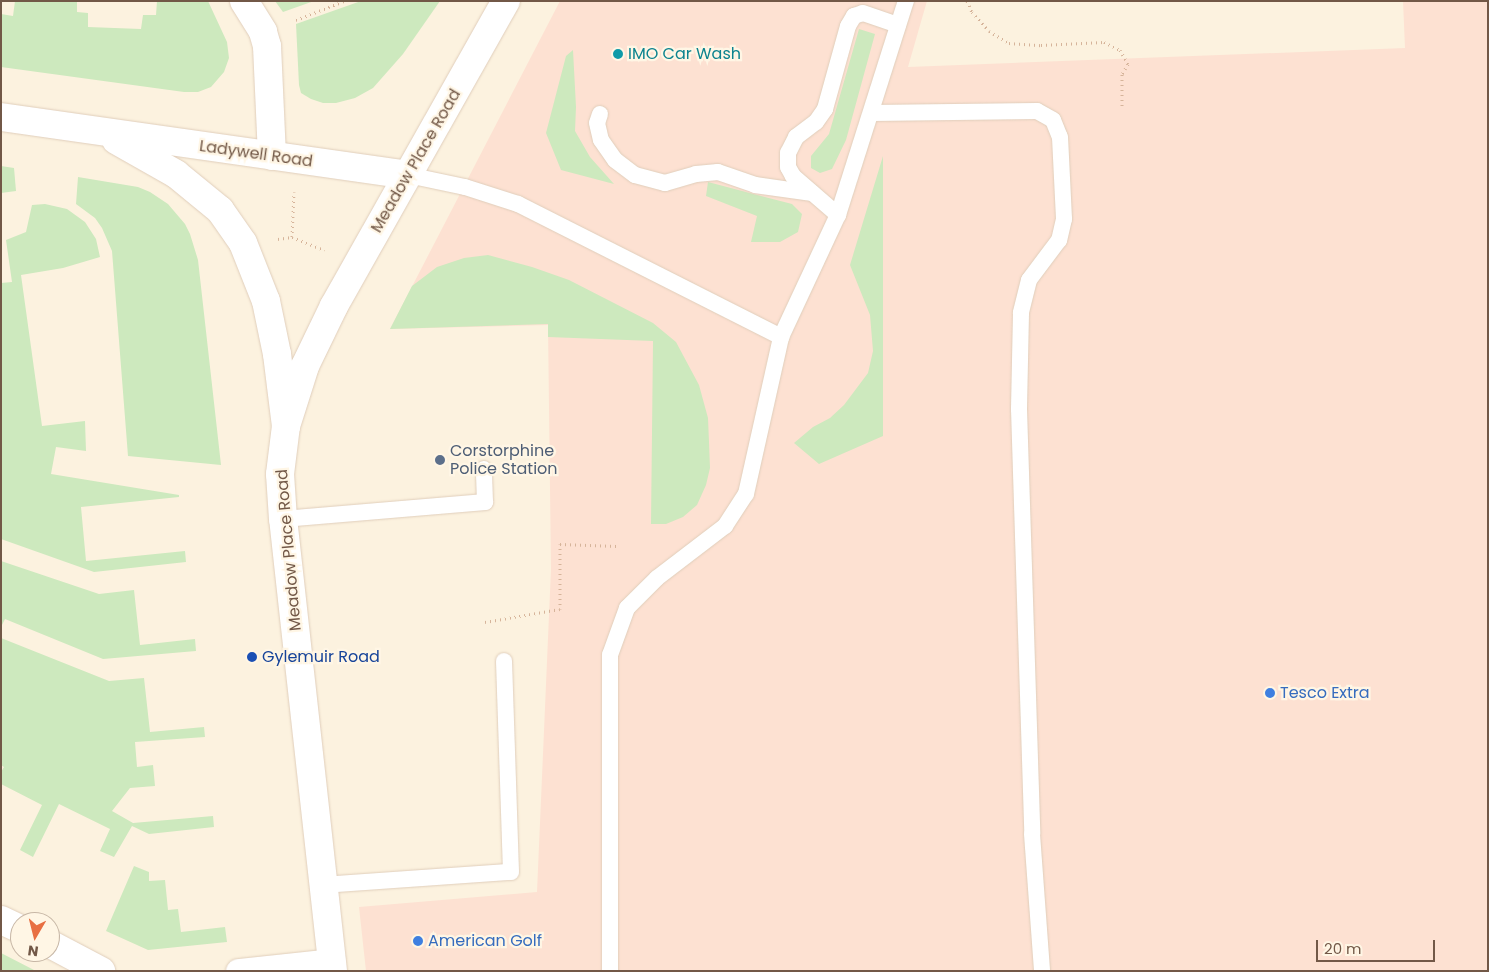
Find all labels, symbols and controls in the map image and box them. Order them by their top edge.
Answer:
place label: IMO Car Wash [628,44,741,64]
marker: IMO Car Wash [612,48,624,60]
street label: Meadow Place Road [367,86,465,236]
street label: Ladywell Road [198,137,314,171]
place label: Corstorphine Police Station [450,441,558,479]
marker: Corstorphine Police Station [434,454,446,466]
street label: Meadow Place Road [272,468,306,632]
place label: Gylemuir Road [262,647,380,667]
marker: Gylemuir Road [246,651,258,663]
place label: Tesco Extra [1280,683,1370,703]
marker: Tesco Extra [1264,687,1276,699]
north arrow [10,912,60,962]
scale bar [1319,930,1438,962]
place label: American Golf [428,931,542,951]
marker: American Golf [412,935,424,947]
text: 20 m [1324,938,1362,959]
text: N [26,940,40,961]

